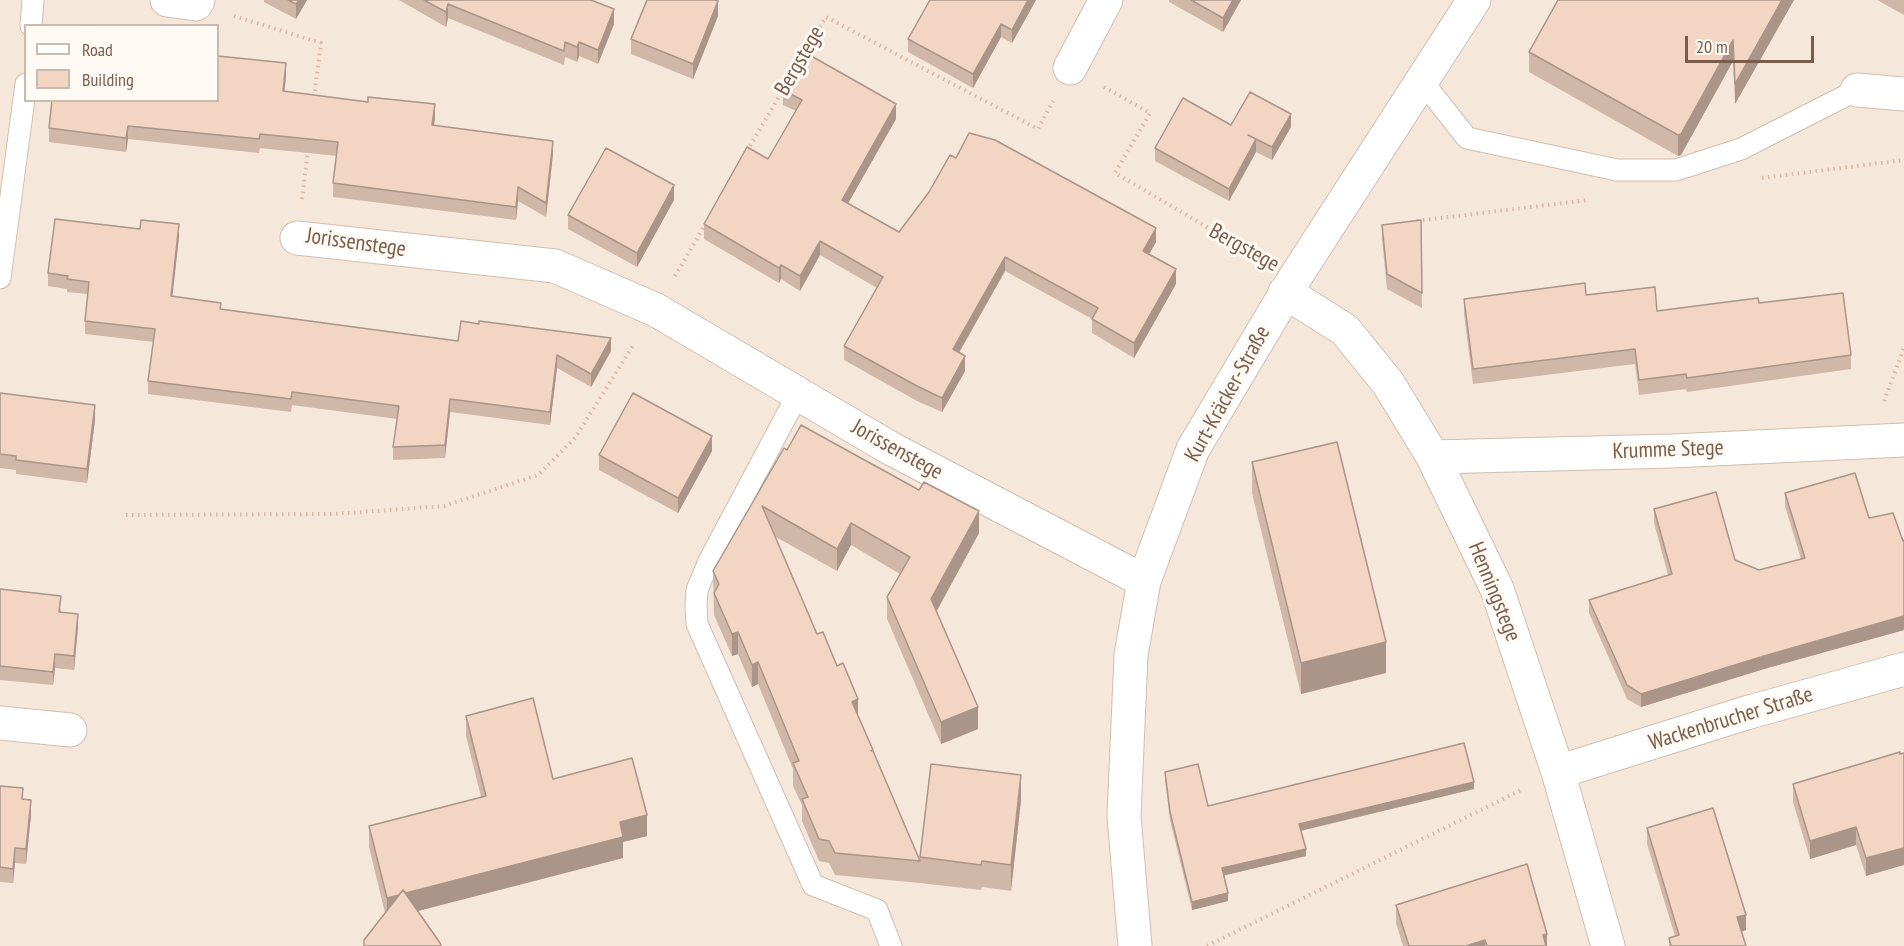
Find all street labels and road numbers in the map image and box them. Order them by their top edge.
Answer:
street label: Bergstege [770,22,830,100]
street label: Bergstege [1204,218,1284,278]
street label: Jorissenstege [305,223,407,263]
street label: Kurt-Kräcker-Straße [1180,321,1276,467]
street label: Jorissenstege [847,414,947,486]
street label: Krumme Stege [1612,435,1724,465]
street label: Henningstege [1462,538,1526,646]
street label: Wackenbrucher Straße [1646,681,1816,757]

